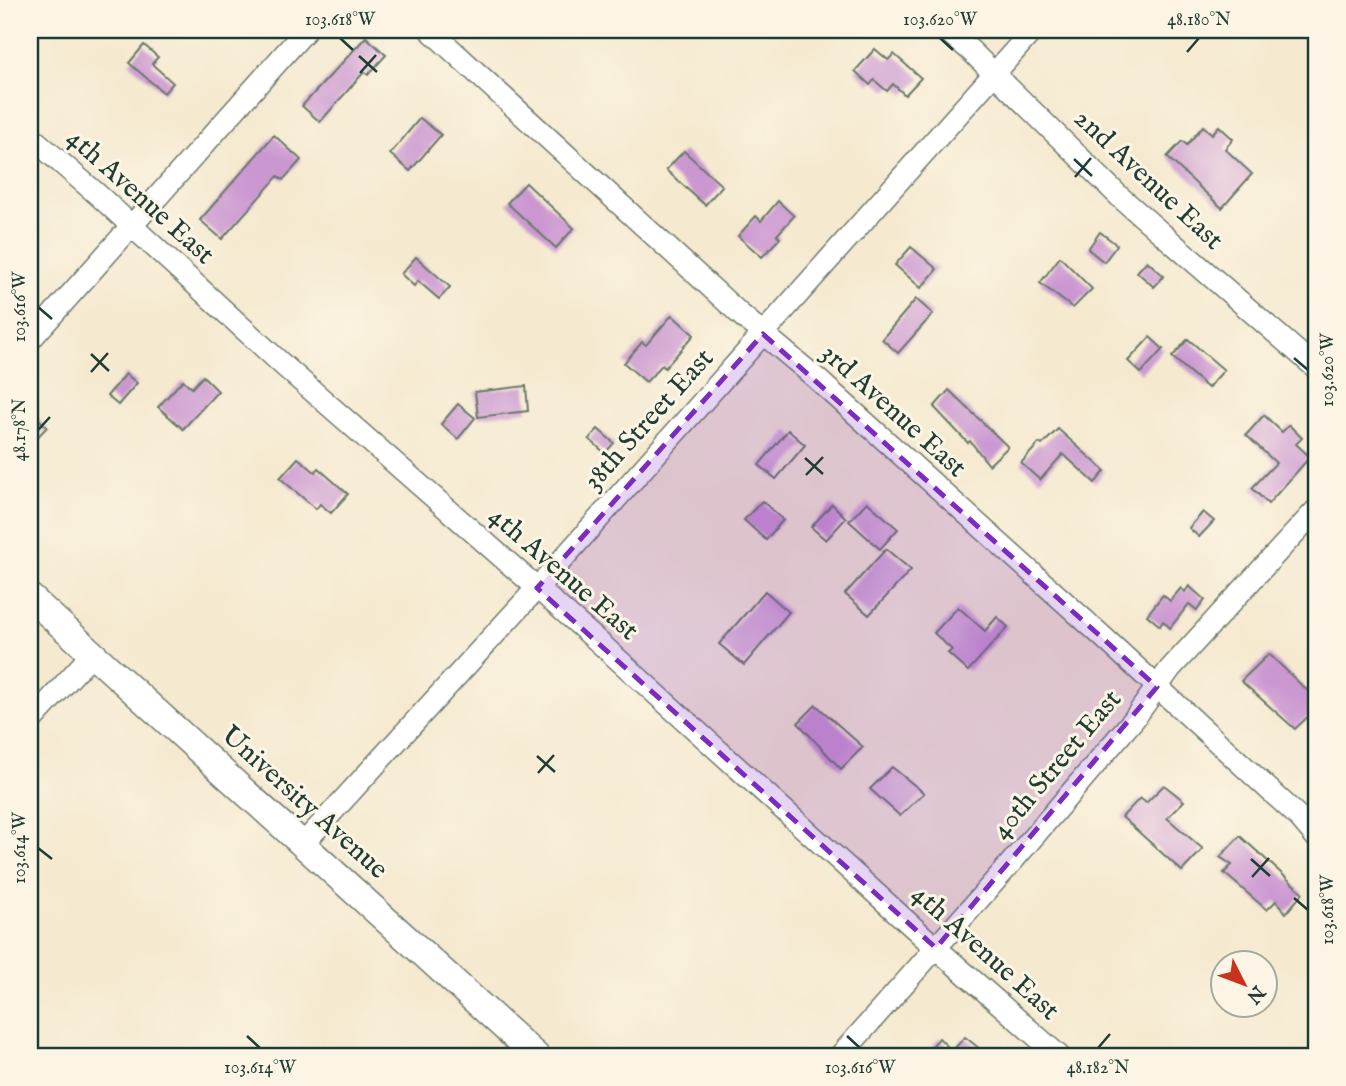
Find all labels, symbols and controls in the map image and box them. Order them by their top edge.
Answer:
text: 103.618°W [305,9,376,32]
text: 103.620°W [903,9,978,32]
text: 48.180°N [1167,9,1231,32]
street label: 2nd Avenue East [1066,102,1230,258]
street label: 4th Avenue East [59,121,221,273]
text: 103.616°W [9,271,32,342]
text: 103.620°W [1317,332,1340,407]
street label: 3rd Avenue East [813,336,974,486]
street label: 38th Street East [576,342,722,498]
text: 48.178°N [9,398,32,462]
street label: 4th Avenue East [481,499,645,649]
street label: 40th Street East [984,683,1130,847]
street label: University Avenue [213,719,395,887]
text: 103.614°W [9,811,32,884]
text: 103.618°W [1317,874,1340,945]
street label: 4th Avenue East [904,877,1066,1029]
north arrow [1210,950,1280,1020]
text: N [1240,979,1270,1009]
text: 103.614°W [224,1057,297,1080]
text: 103.616°W [825,1057,896,1080]
text: 48.182°N [1066,1057,1130,1080]

